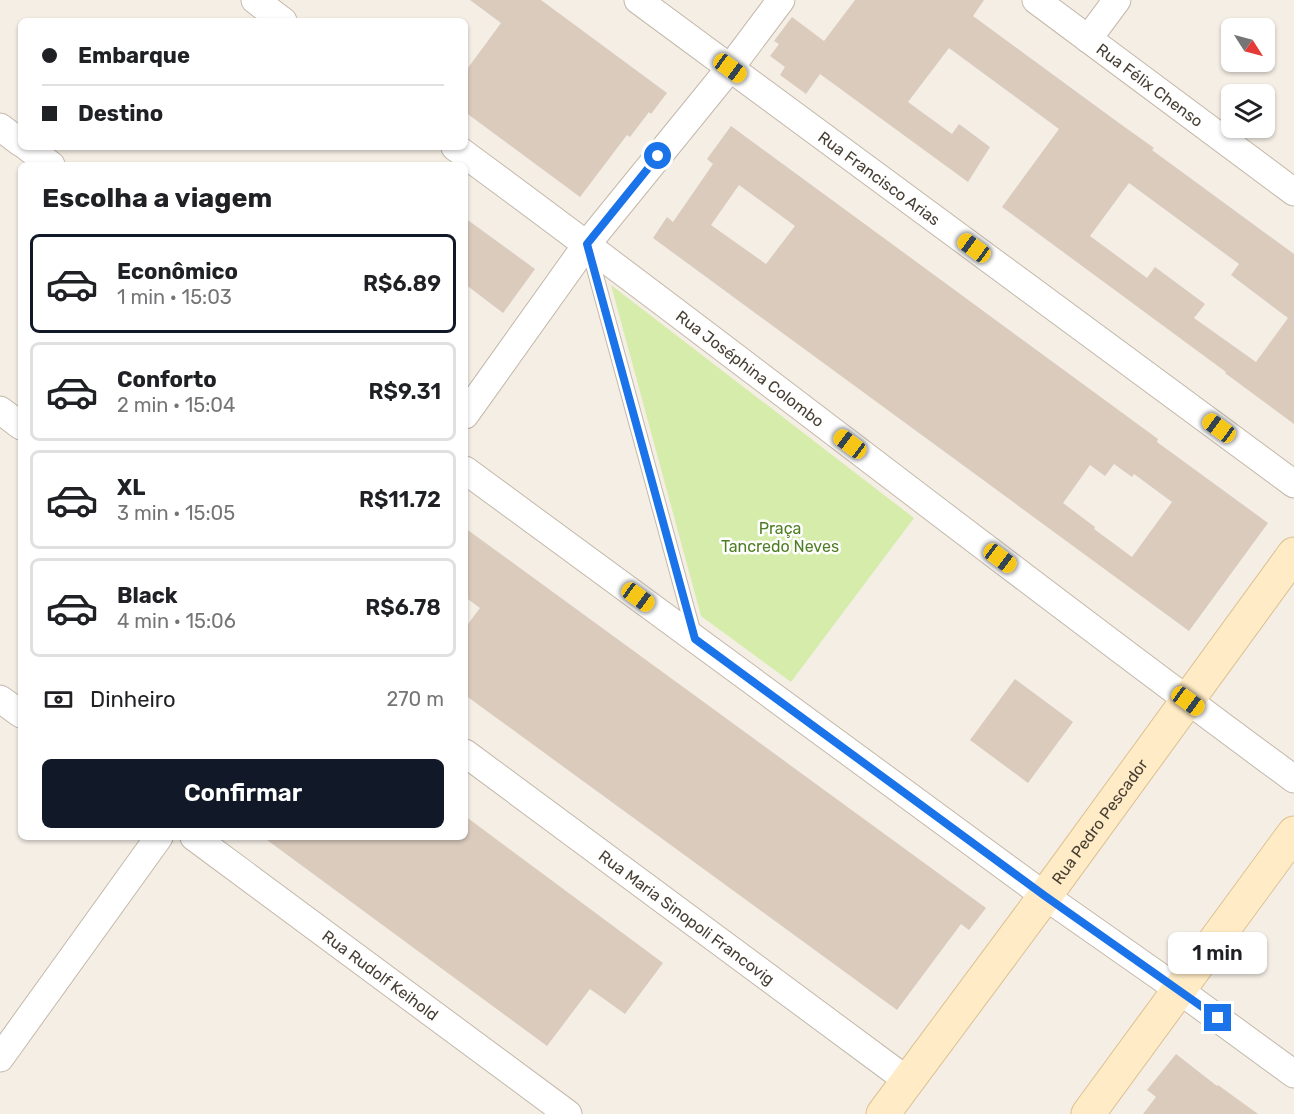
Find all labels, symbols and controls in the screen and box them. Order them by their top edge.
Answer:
north arrow [1221,18,1275,72]
map controls [1221,18,1275,138]
street label: Rua Félix Chenso [1093,39,1207,131]
text: Embarque [78,42,190,69]
car [710,50,750,86]
button: layers [1221,84,1275,138]
text: Destino [78,100,163,127]
street label: Rua Francisco Arias [814,127,944,230]
route start [644,142,671,169]
text: Escolha a viagem [42,182,272,214]
car [954,230,994,266]
icon: car [45,257,99,311]
text: Econômico [117,258,238,285]
text: R$6.89 [363,270,441,297]
text: 1 min · 15:03 [117,285,232,309]
street label: Rua Joséphina Colombo [672,306,828,431]
icon: car [45,365,99,419]
text: Conforto [117,366,217,393]
text: R$9.31 [368,378,441,405]
text: 2 min · 15:04 [117,393,235,417]
car [1199,410,1239,446]
car [830,426,870,462]
icon: car [45,473,99,527]
text: XL [117,474,145,501]
text: R$11.72 [359,486,441,513]
text: 3 min · 15:05 [117,501,235,525]
park label: Praça Tancredo Neves [721,519,839,556]
car [980,540,1020,576]
car [618,579,658,615]
icon: car [45,581,99,635]
text: Black [117,582,178,609]
text: R$6.78 [365,594,441,621]
text: 4 min · 15:06 [117,609,236,633]
icon: cash [42,683,75,716]
car [1168,683,1208,719]
text: Dinheiro [90,686,176,713]
text: 270 m [387,687,444,711]
street label: Rua Pedro Pescador [1048,755,1152,888]
button: Confirmar [42,759,444,828]
street label: Rua Maria Sinopoli Francovig [595,846,778,989]
street label: Rua Rudolf Keihold [318,926,442,1025]
callout: 1 min [1168,931,1268,973]
text: 1 min [1192,941,1243,965]
route end [1204,1004,1231,1031]

